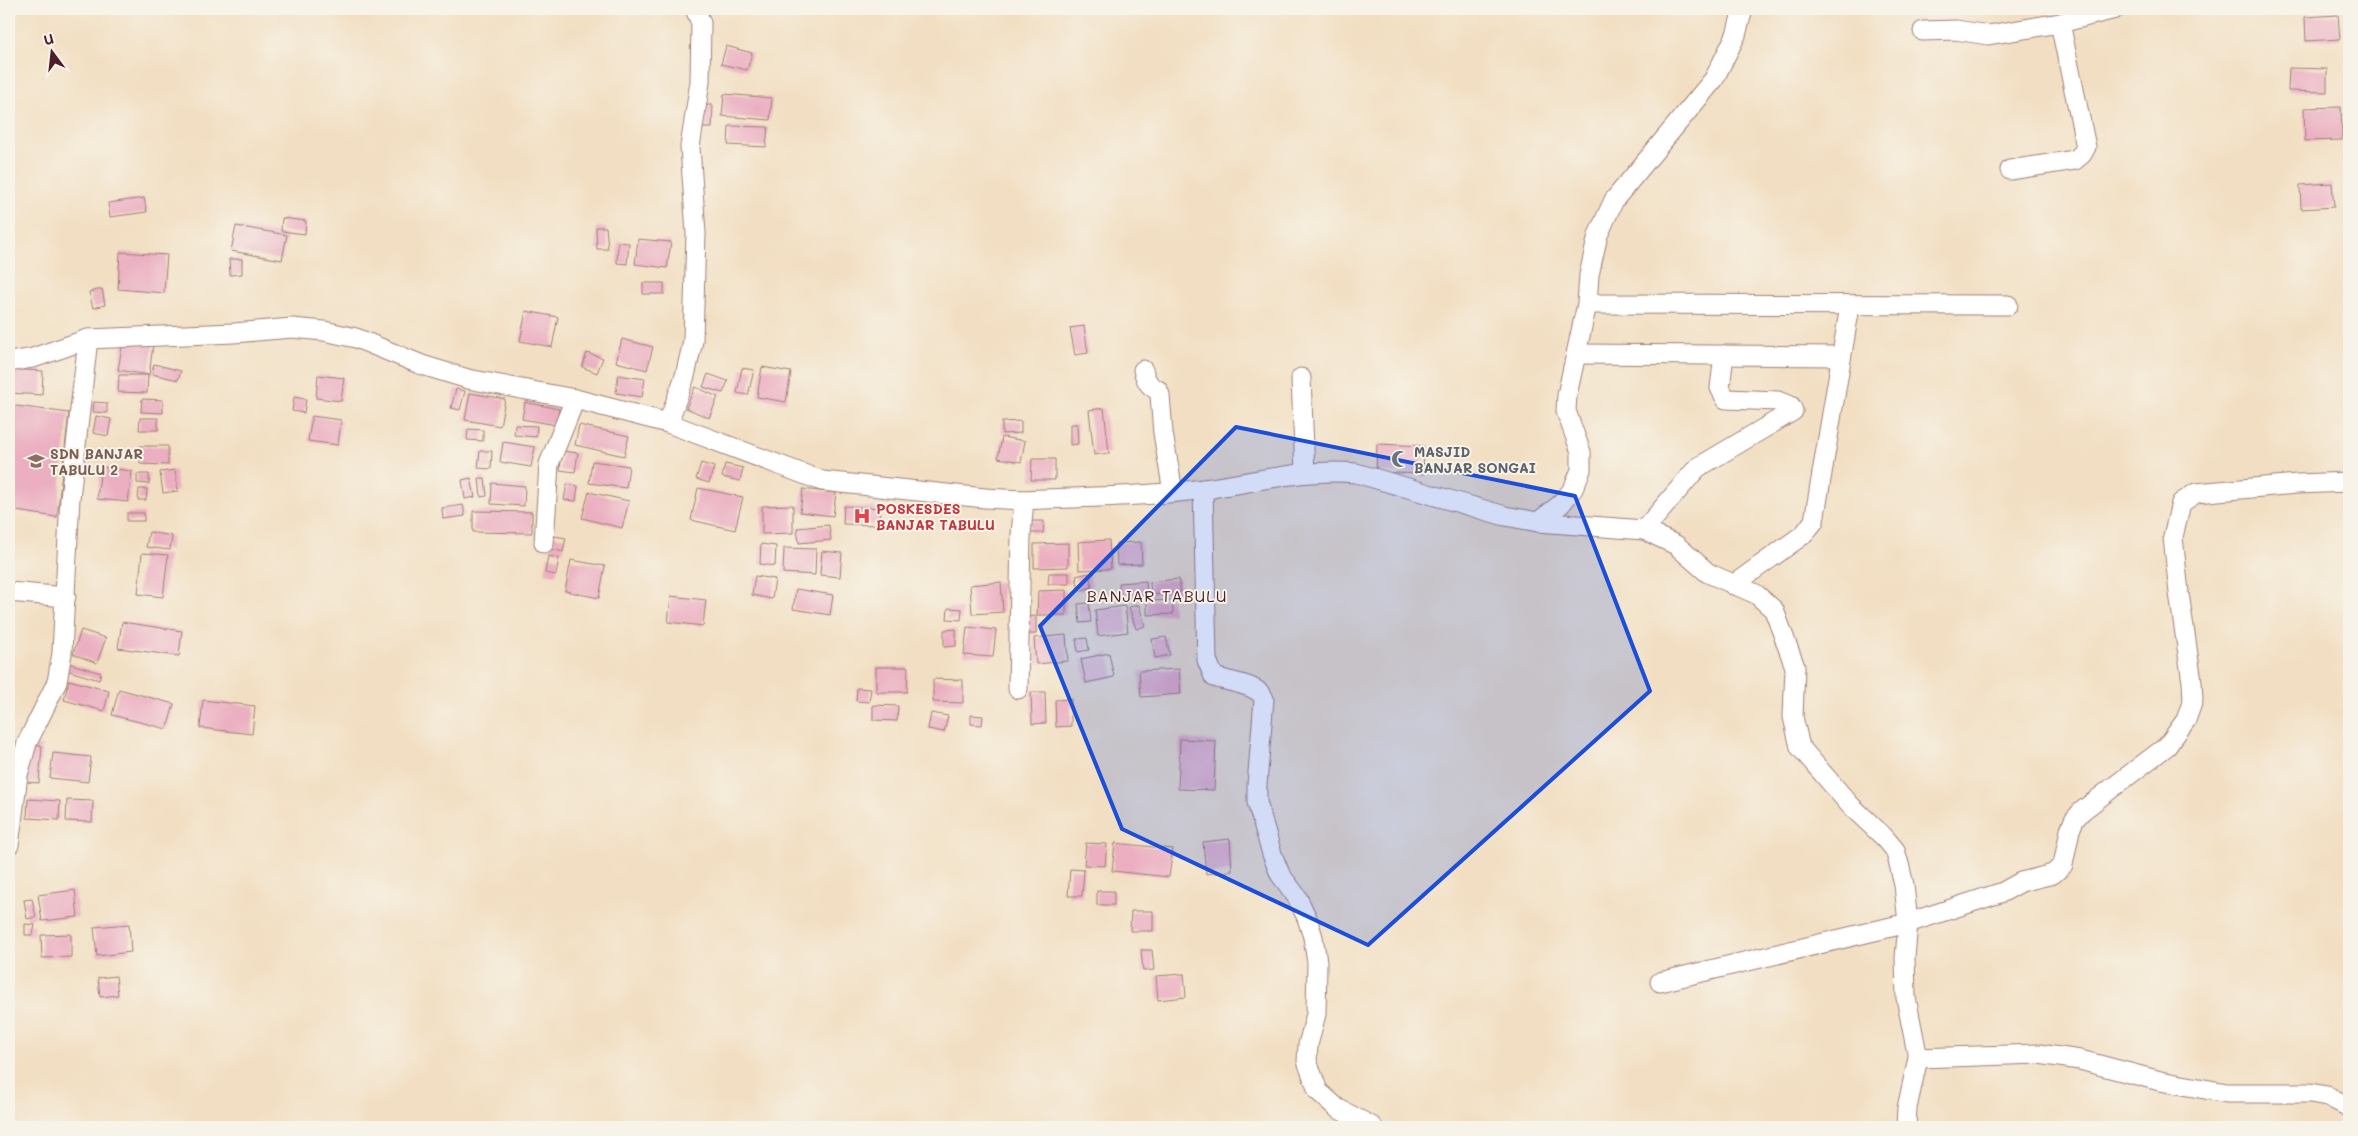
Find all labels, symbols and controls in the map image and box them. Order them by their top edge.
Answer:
north arrow [28,28,78,78]
text: U [41,29,56,49]
place label: MASJID BANJAR SONGAI [1414,442,1536,477]
place label: SDN BANJAR TABULU 2 [50,444,143,479]
mosque icon: MASJID BANJAR SONGAI [1390,449,1410,469]
school or university icon: SDN BANJAR TABULU 2 [26,451,46,471]
place label: POSKESDES BANJAR TABULU [876,499,995,534]
hospital icon: POSKESDES BANJAR TABULU [852,506,872,526]
district label: BANJAR TABULU [1087,585,1227,606]

